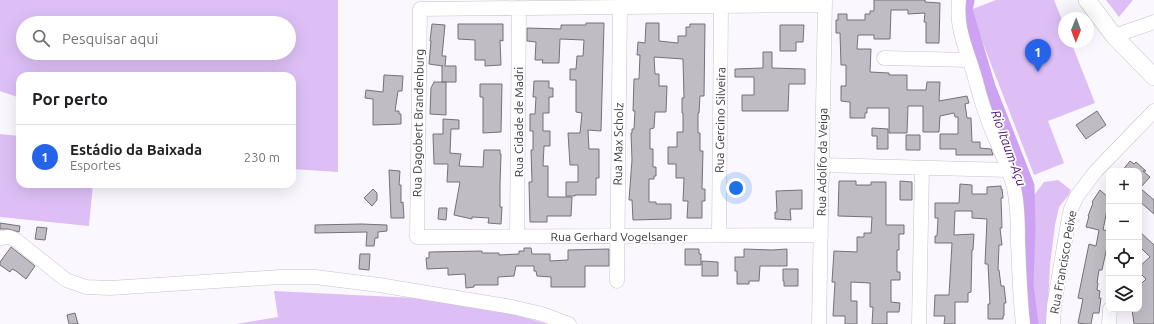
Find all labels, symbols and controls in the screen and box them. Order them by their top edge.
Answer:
north arrow [1058,12,1094,48]
search box [16,16,296,60]
icon: search [30,27,52,49]
text: Pesquisar aqui [62,30,158,47]
pin: 1 [1025,39,1051,72]
street label: Rua Dagobert Brandenburg [410,49,426,197]
street label: Rua Cidade de Madri [512,67,525,177]
street label: Rua Gercino Silveira [713,67,727,173]
text: Por perto [32,89,108,108]
street label: Rua Max Scholz [611,102,625,186]
street label: Rua Adolfo da Veiga [815,108,829,216]
water label: Rio Itaum-Açu [989,108,1029,188]
text: Estádio da Baixada [70,141,202,158]
text: 1 [41,150,49,164]
text: 230 m [244,150,280,164]
text: Esportes [70,158,121,172]
map controls [1106,168,1142,312]
button: + [1106,168,1142,204]
your location [726,178,746,198]
button: − [1106,204,1142,240]
street label: Rua Francisco Peixe [1047,209,1079,315]
street label: Rua Gerhard Vogelsanger [551,230,688,243]
button: locate [1106,240,1142,276]
button: layers [1106,276,1142,312]

